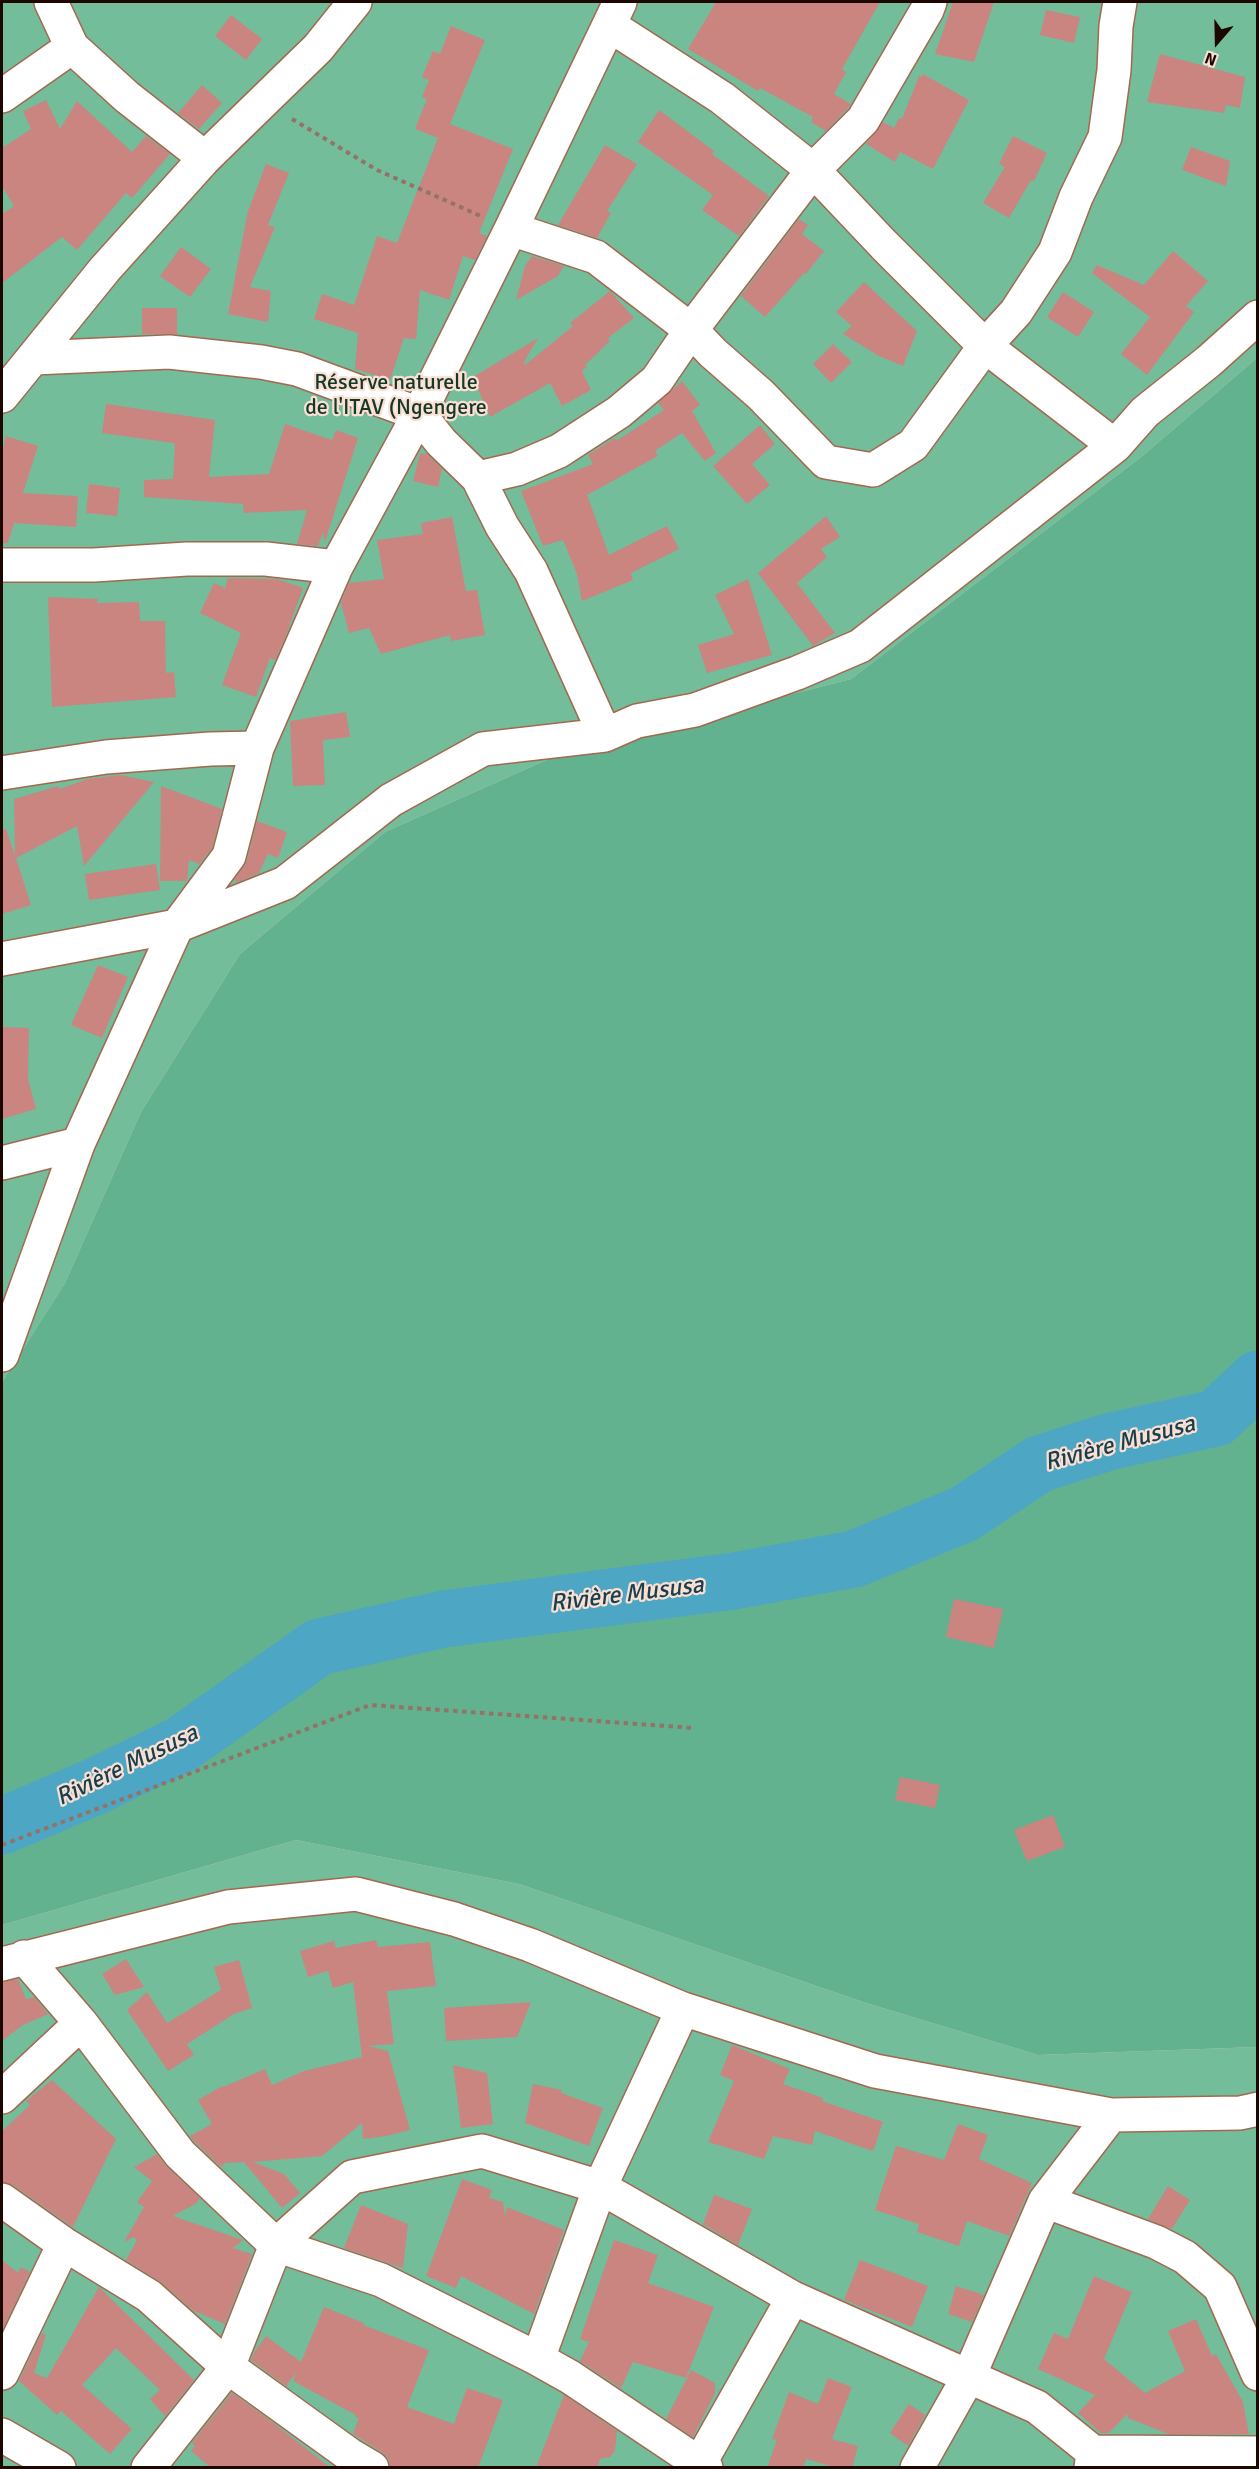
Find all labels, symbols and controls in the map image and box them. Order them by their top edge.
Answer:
north arrow [1187,12,1247,72]
text: N [1202,48,1220,70]
park label: Réserve naturelle de l'ITAV (Ngengere [305,370,487,422]
water label: Rivière Mususa [1042,1410,1198,1478]
water label: Rivière Mususa [549,1571,705,1619]
water label: Rivière Mususa [51,1719,203,1813]

